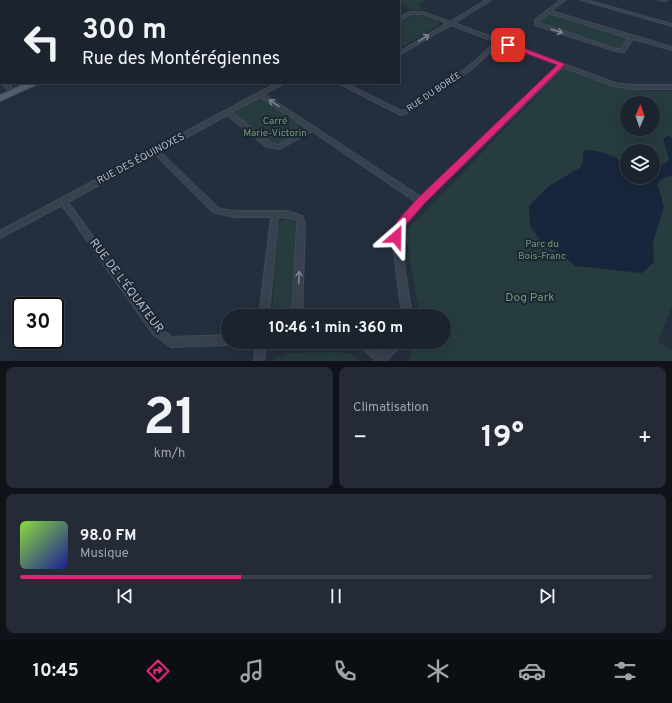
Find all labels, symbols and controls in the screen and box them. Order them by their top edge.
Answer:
text: 300 m [82,13,167,49]
icon: left [16,16,68,68]
pin [491,28,525,62]
one-way arrow [551,28,563,36]
one-way arrow [418,34,430,42]
icon: arrive [497,34,519,56]
text: Rue des Montérégiennes [82,48,280,71]
street label: RUE DU BORÉE [404,69,463,114]
north arrow [620,96,660,136]
map controls [620,96,660,184]
one-way arrow [268,99,280,107]
park label: Carré Marie-Victorin [243,115,307,140]
street label: RUE DES ÉQUINOXES [95,130,187,188]
button: layers [620,144,660,184]
position arrow [375,216,417,258]
street label: RUE DE L'ÉQUATEUR [85,236,167,336]
park label: Parc du Bois-Franc [518,238,566,263]
one-way arrow [295,271,303,284]
park label: Dog Park [505,290,555,306]
speed limit sign: 30 [12,297,64,349]
text: 10:46 · 1 min · 360 m [269,319,403,338]
text: 21 [143,387,196,453]
text: Climatisation [353,400,429,416]
text: 19° [481,420,524,457]
text: − [353,425,367,452]
text: + [638,425,652,452]
text: km/h [154,446,185,462]
text: 98.0 FM [80,527,136,546]
text: Musique [80,546,129,562]
icon: previous [114,585,136,607]
icon: pause [325,585,347,607]
icon: next [536,585,558,607]
icon: directions [144,657,172,685]
icon: music [238,657,266,685]
icon: phone [331,657,359,685]
icon: climate [424,657,452,685]
icon: car [518,657,546,685]
icon: filters [611,657,639,685]
text: 10:45 [33,660,79,683]

